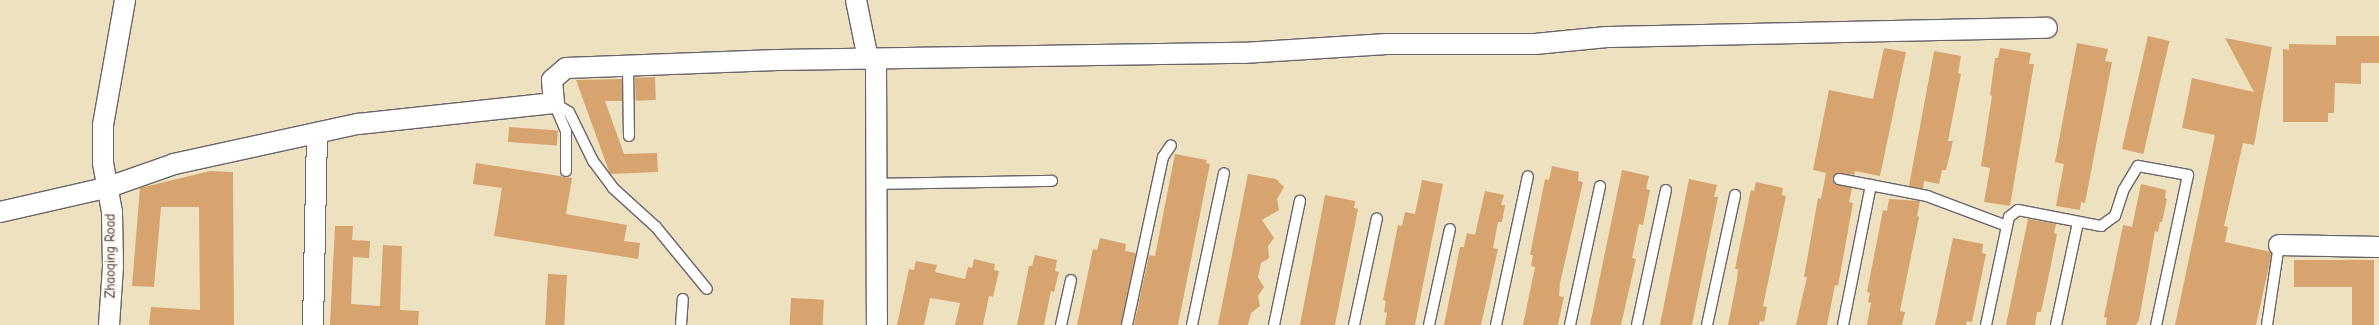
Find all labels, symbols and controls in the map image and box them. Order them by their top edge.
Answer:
street label: Zhaoqing Road [103,214,119,298]

